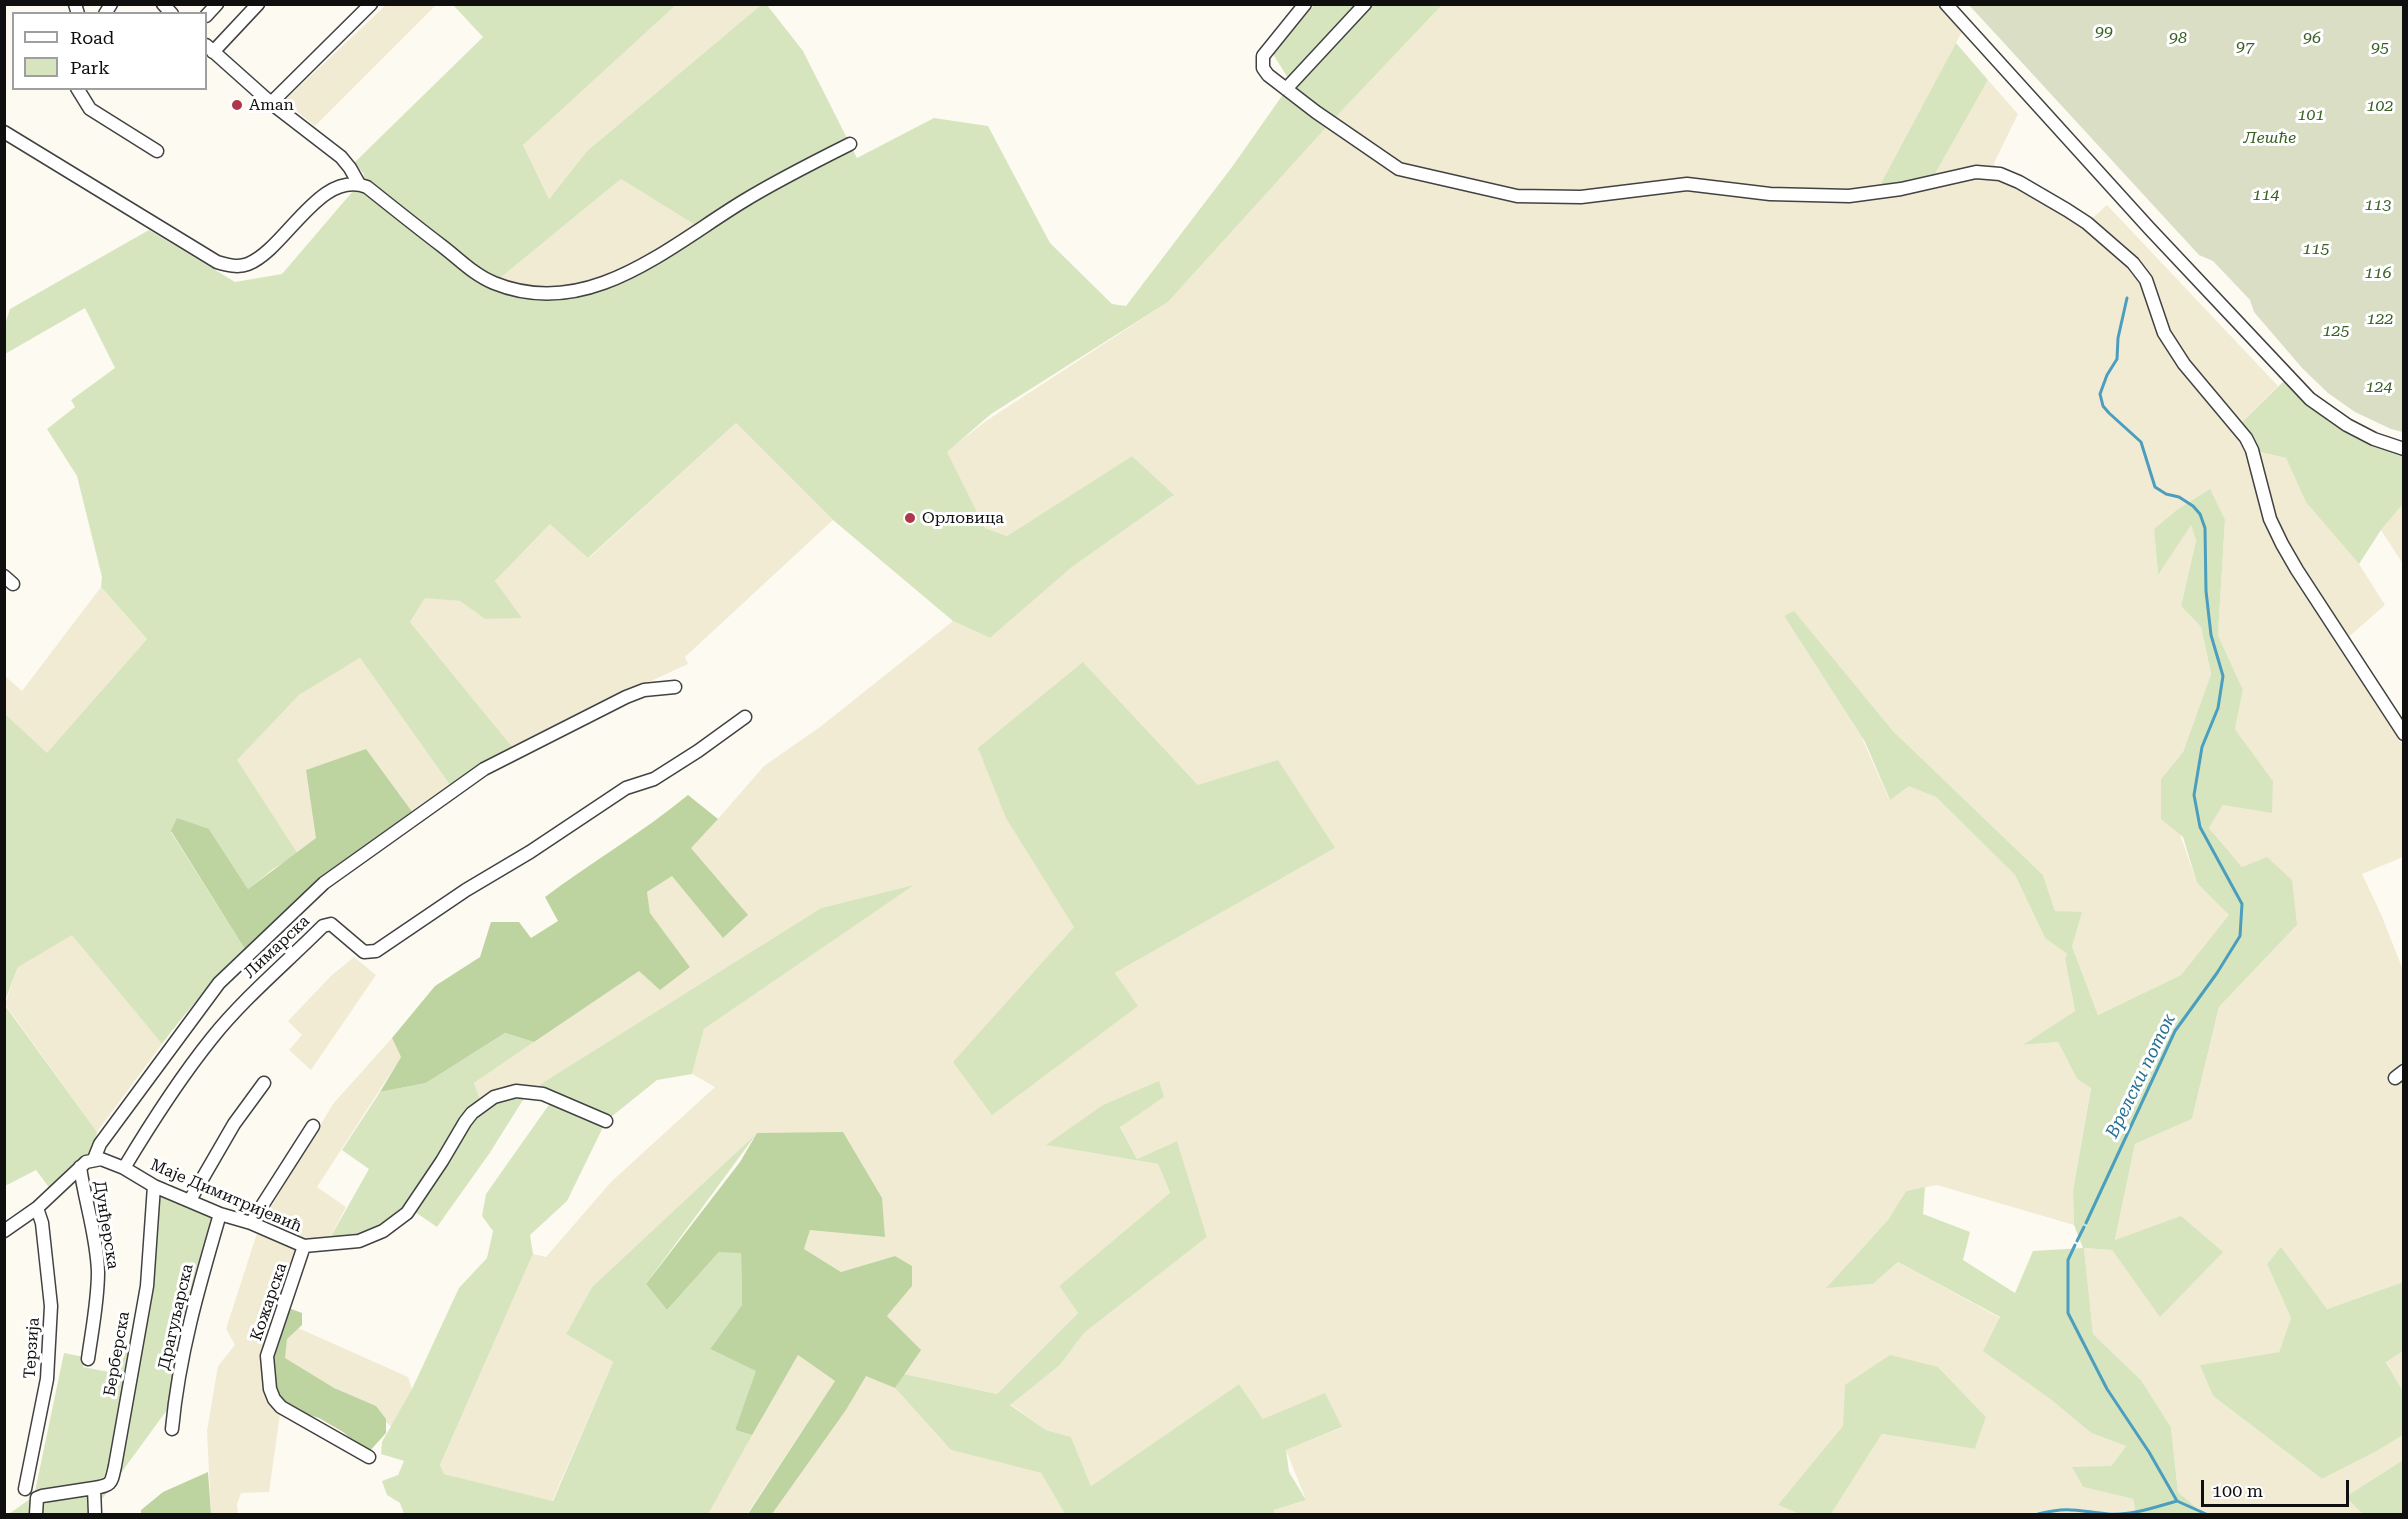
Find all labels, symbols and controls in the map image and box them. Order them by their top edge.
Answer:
legend [12,12,207,90]
park label: 99 [2095,22,2113,42]
text: Road [70,27,114,48]
park label: 98 [2169,28,2187,48]
park label: 96 [2303,28,2321,48]
park label: 97 [2236,37,2254,57]
park label: 95 [2371,38,2389,58]
text: Park [70,57,110,78]
place label: Aman [249,95,294,115]
park label: 102 [2367,96,2393,116]
marker: Aman [230,98,244,112]
park label: 101 [2298,105,2324,125]
park label: Лешће [2244,128,2296,148]
park label: 114 [2253,185,2279,205]
park label: 113 [2365,195,2391,215]
park label: 115 [2303,239,2329,259]
park label: 116 [2365,263,2391,283]
park label: 122 [2367,309,2393,329]
park label: 125 [2323,321,2349,341]
park label: 124 [2366,377,2392,397]
place label: Орловица [922,508,1004,528]
marker: Орловица [903,511,917,525]
street label: Лимарска [240,912,314,982]
water label: Врелски поток [2102,1010,2180,1142]
street label: Маје Димитријевић [147,1155,305,1237]
street label: Дунђерска [90,1180,122,1270]
street label: Кожарска [247,1261,291,1343]
street label: Драгуљарска [154,1262,198,1372]
street label: Берберска [100,1310,134,1398]
street label: Терзија [20,1317,44,1379]
scale bar [2204,1468,2352,1506]
text: 100 m [2212,1480,2263,1501]

